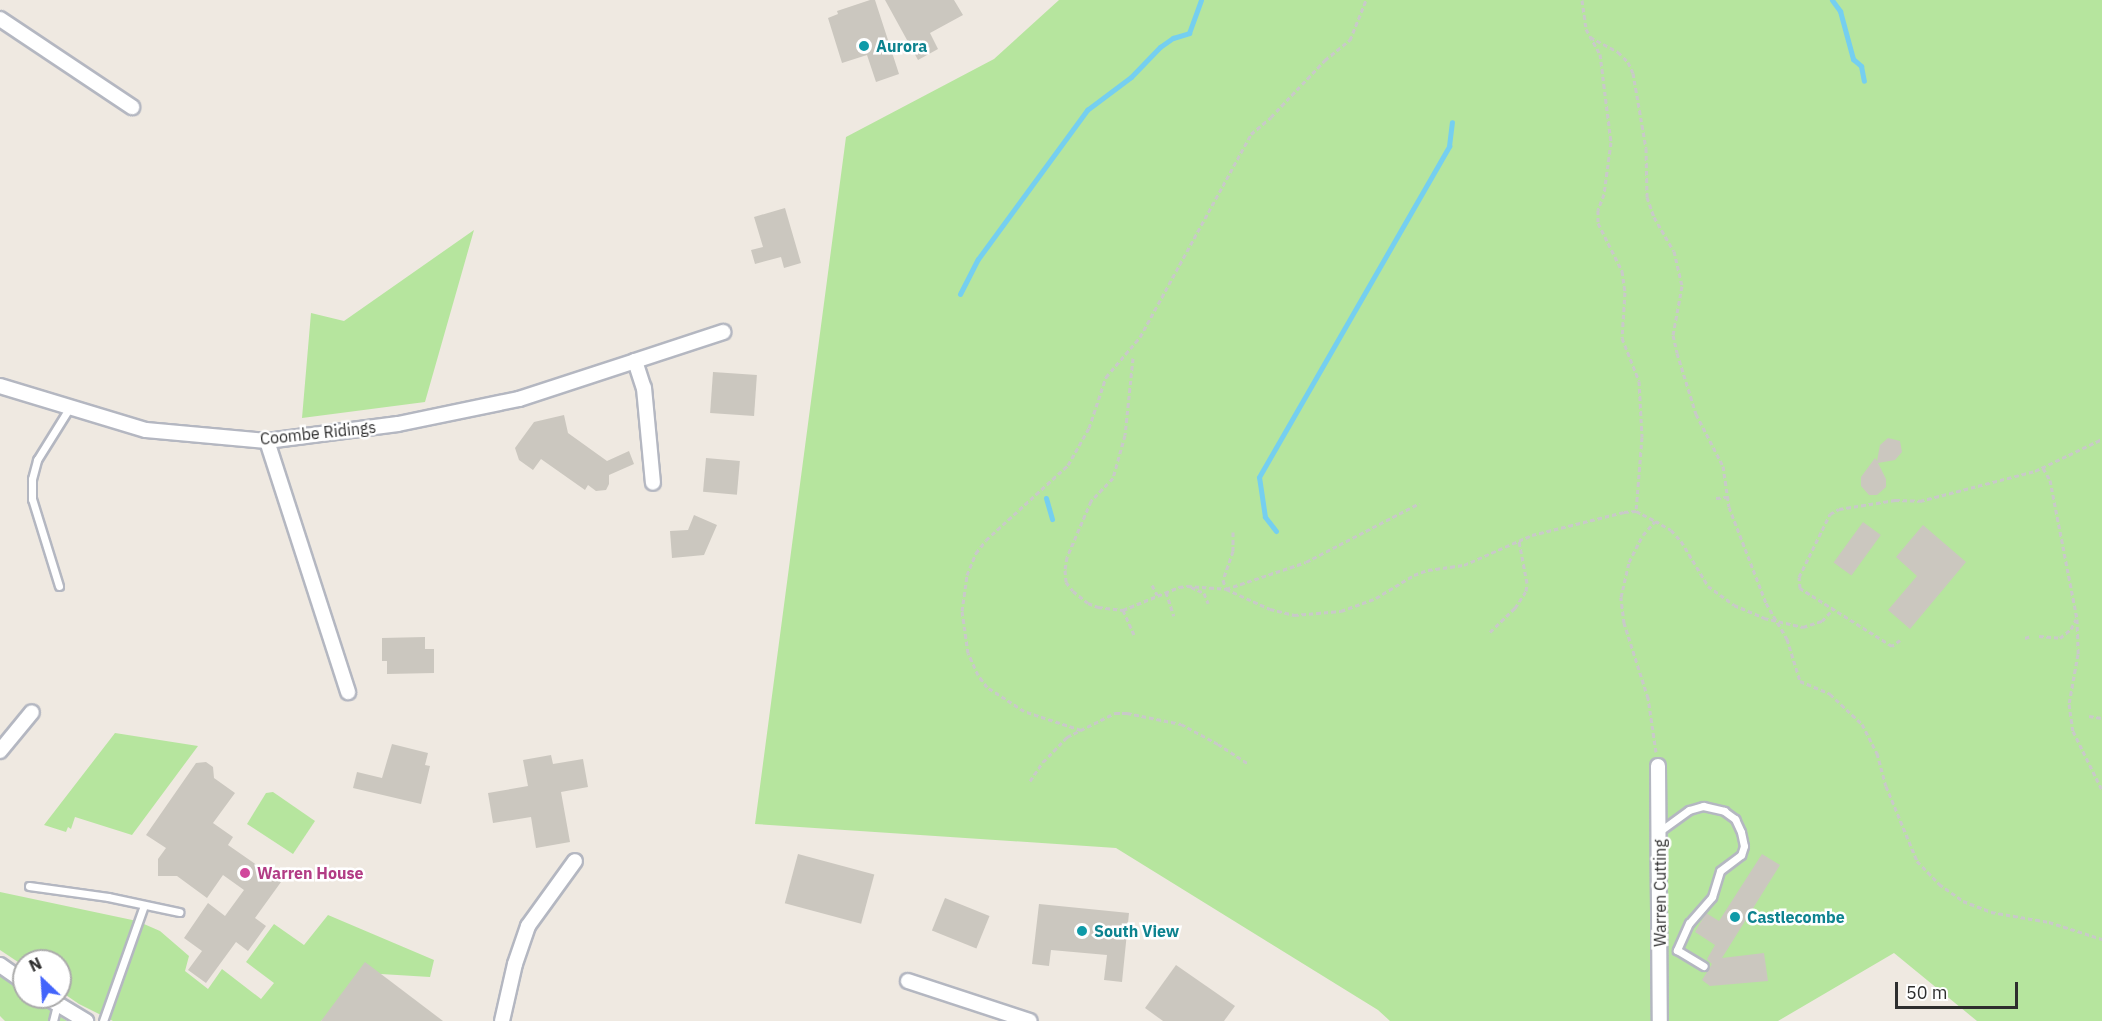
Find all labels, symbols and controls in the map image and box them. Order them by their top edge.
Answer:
place label: Aurora [876,36,927,56]
marker: Aurora [857,39,871,53]
street label: Coombe Ridings [259,417,377,449]
street label: Warren Cutting [1650,839,1670,947]
place label: Warren House [257,863,364,883]
marker: Warren House [238,866,252,880]
place label: Castlecombe [1747,907,1845,927]
marker: Castlecombe [1728,910,1742,924]
place label: South View [1094,921,1179,941]
marker: South View [1075,924,1089,938]
north arrow [12,949,72,1009]
text: N [26,953,45,976]
scale bar [1898,970,2021,1008]
text: 50 m [1906,981,1948,1004]

